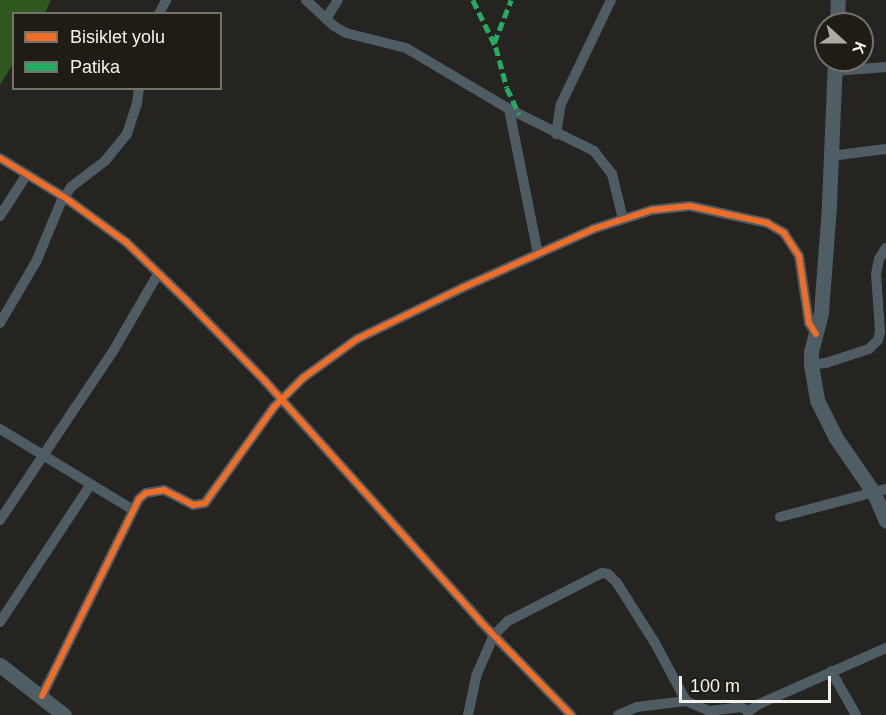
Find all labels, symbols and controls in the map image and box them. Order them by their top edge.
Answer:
legend [12,12,222,90]
north arrow [814,12,874,72]
text: Bisiklet yolu [70,27,165,47]
text: K [849,39,869,56]
text: Patika [70,57,120,77]
scale bar [682,664,834,702]
text: 100 m [690,676,740,696]

